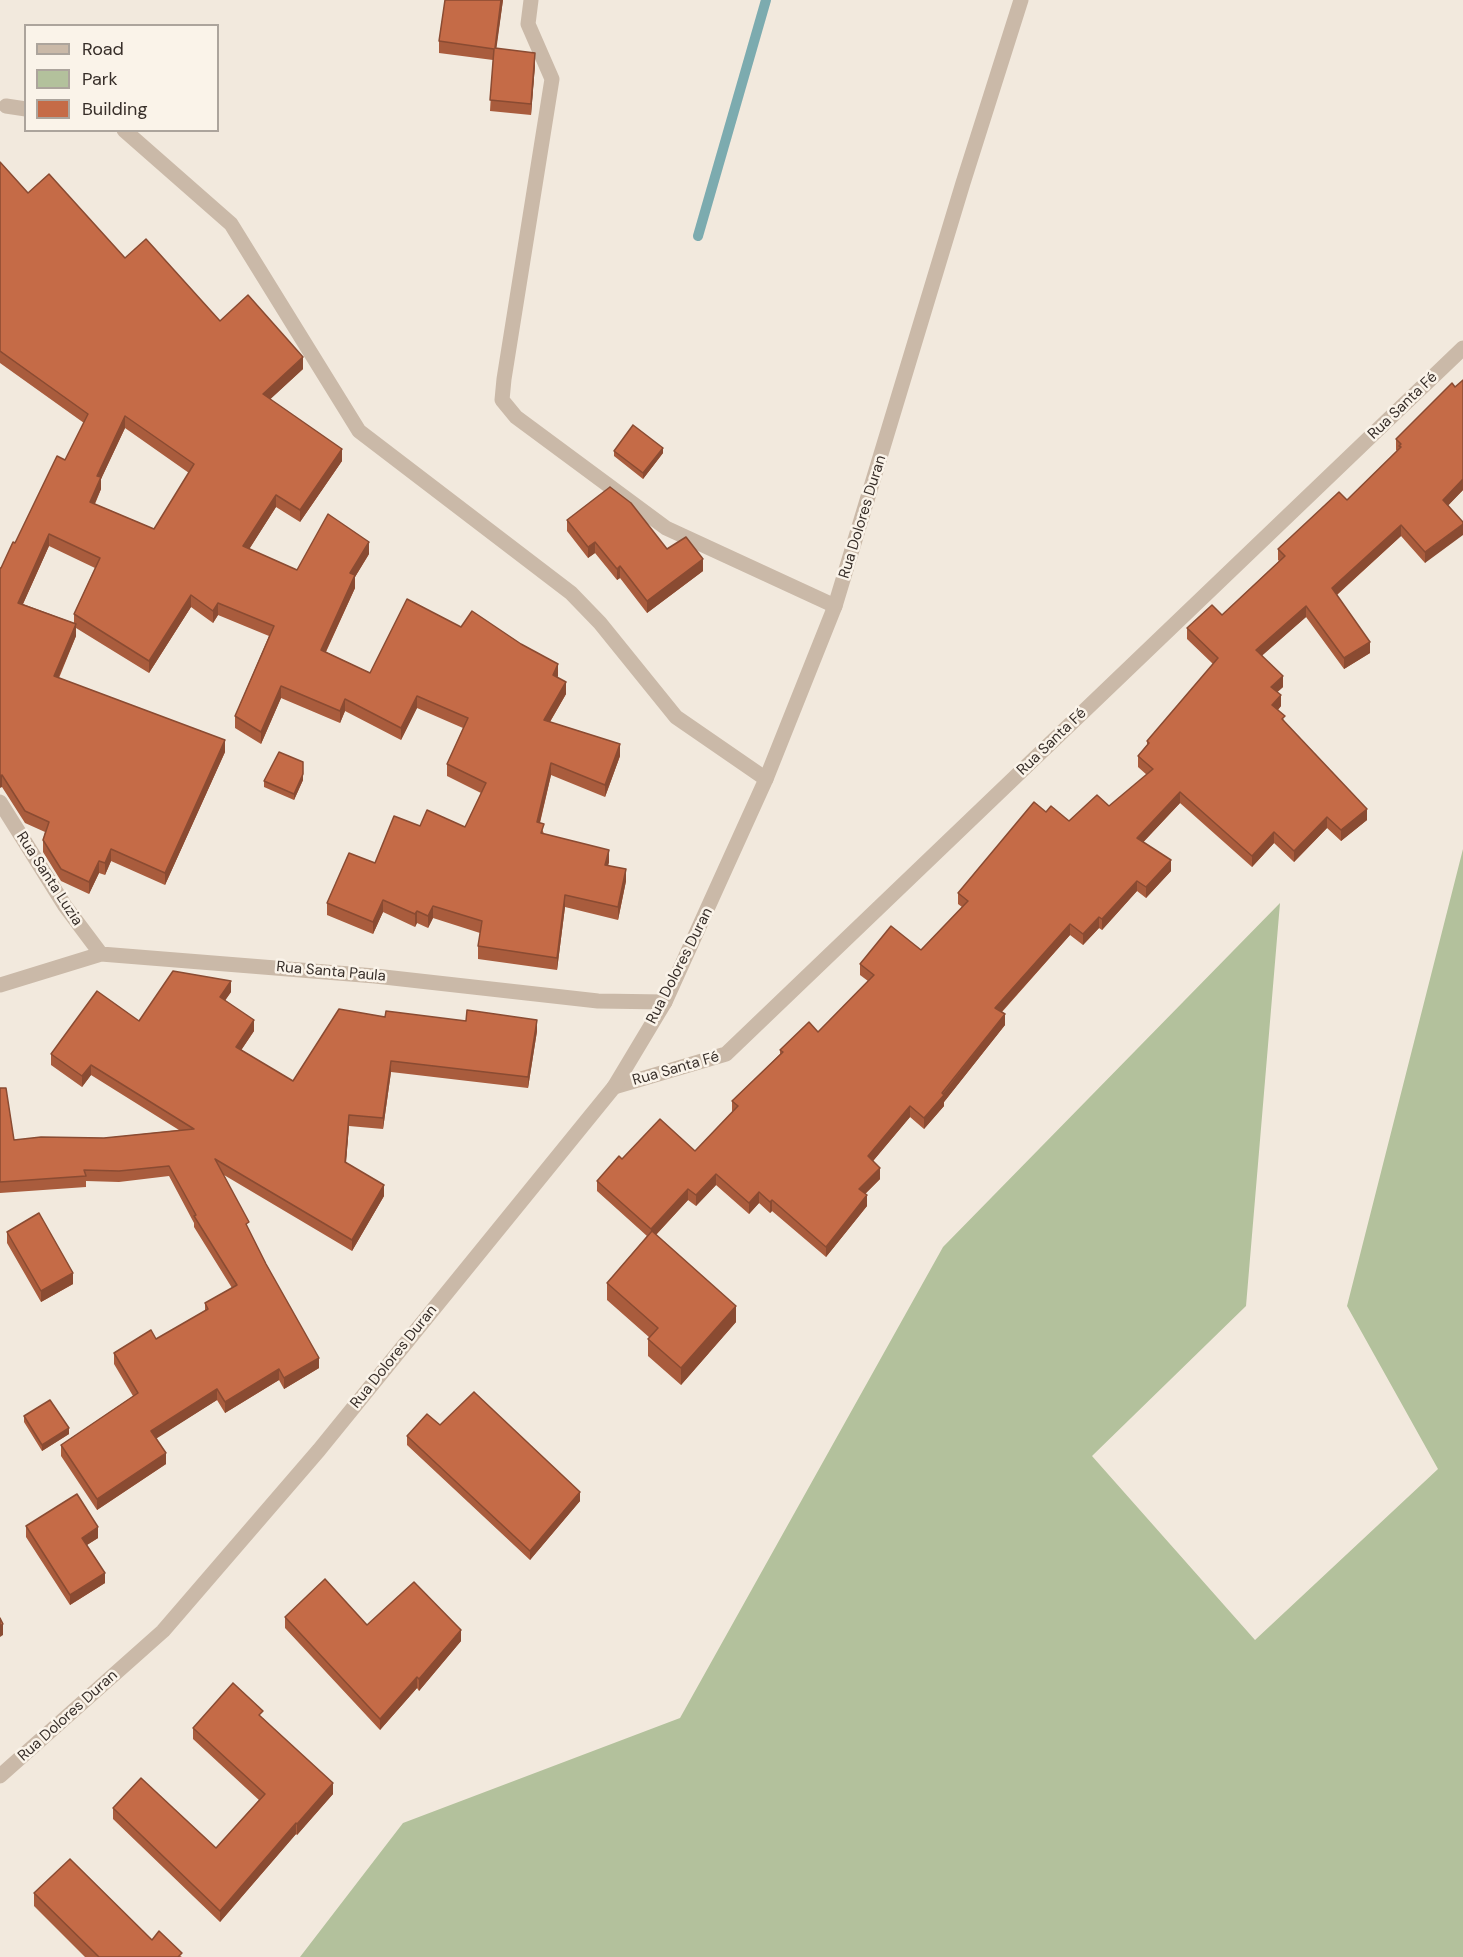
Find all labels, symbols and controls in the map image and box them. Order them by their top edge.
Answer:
legend [24,24,219,132]
text: Road [82,37,124,61]
text: Park [82,67,118,91]
text: Building [82,97,147,121]
street label: Rua Santa Fé [1365,368,1441,444]
street label: Rua Dolores Duran [836,453,890,581]
street label: Rua Santa Fé [1014,704,1090,780]
street label: Rua Santa Luzia [12,829,86,929]
street label: Rua Dolores Duran [643,905,717,1027]
street label: Rua Santa Paula [276,958,386,986]
street label: Rua Santa Fé [631,1048,721,1090]
street label: Rua Dolores Duran [347,1302,441,1412]
street label: Rua Dolores Duran [15,1667,121,1765]

